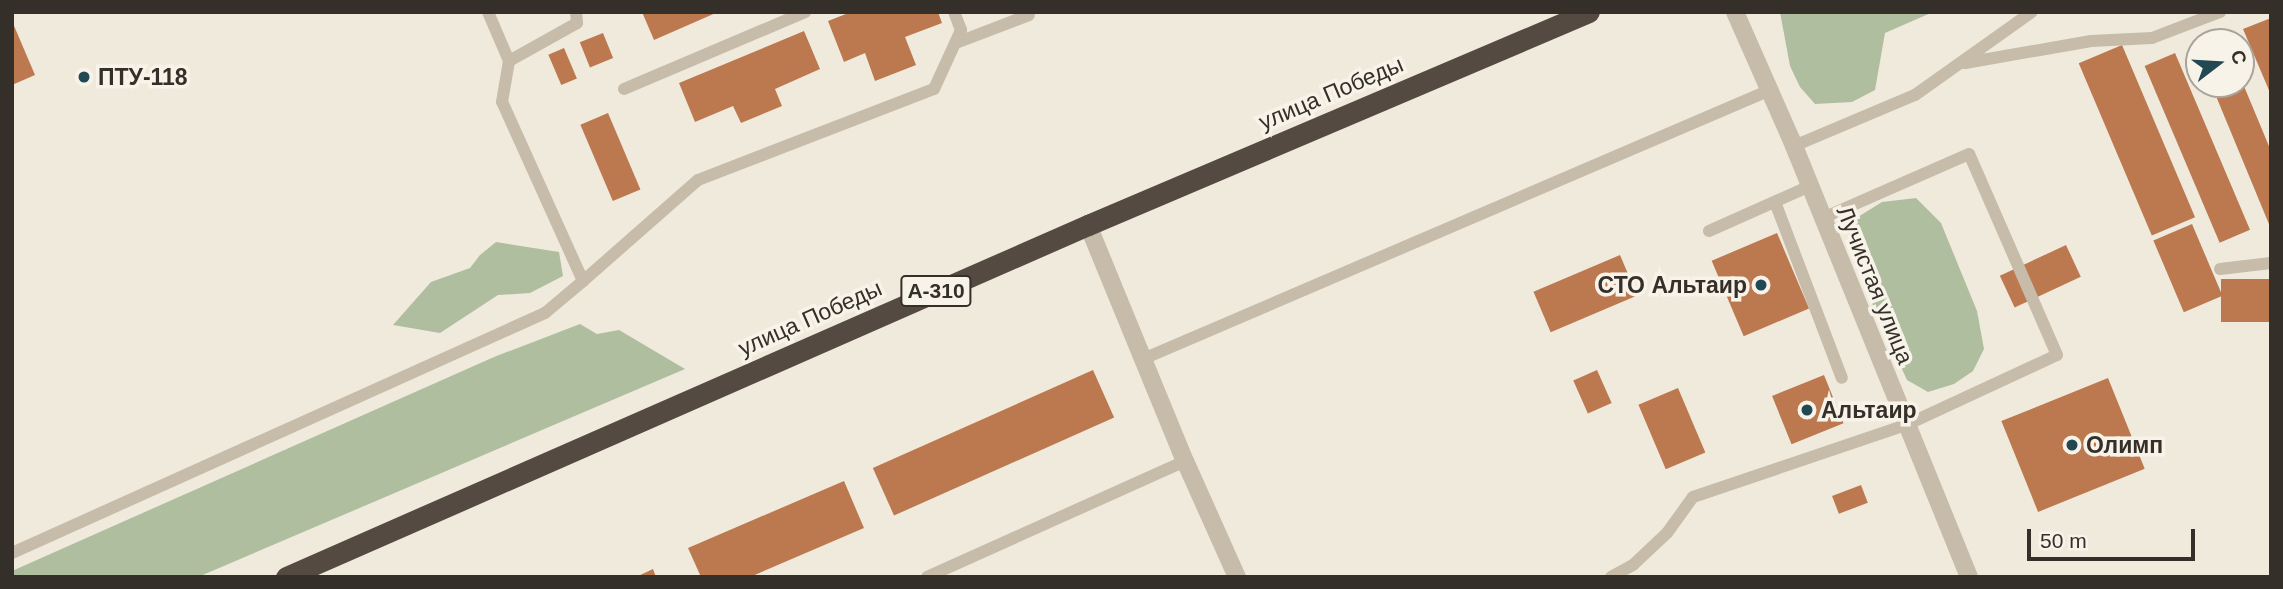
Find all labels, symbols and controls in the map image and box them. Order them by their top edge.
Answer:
north arrow [2185,28,2255,98]
text: С [2227,48,2251,67]
street label: улица Победы [1255,50,1407,136]
place label: ПТУ-118 [98,63,188,91]
marker: ПТУ-118 [76,69,92,85]
street label: Лучистая улица [1831,202,1919,368]
place label: СТО Альтаир [1598,271,1747,299]
street label: улица Победы [734,274,886,362]
road number: А-310 [899,274,973,308]
marker: СТО Альтаир [1753,277,1769,293]
place label: Альтаир [1821,396,1917,424]
marker: Альтаир [1799,402,1815,418]
place label: Олимп [2086,431,2163,459]
marker: Олимп [2064,437,2080,453]
scale bar [2031,516,2199,560]
text: 50 m [2040,529,2087,552]

